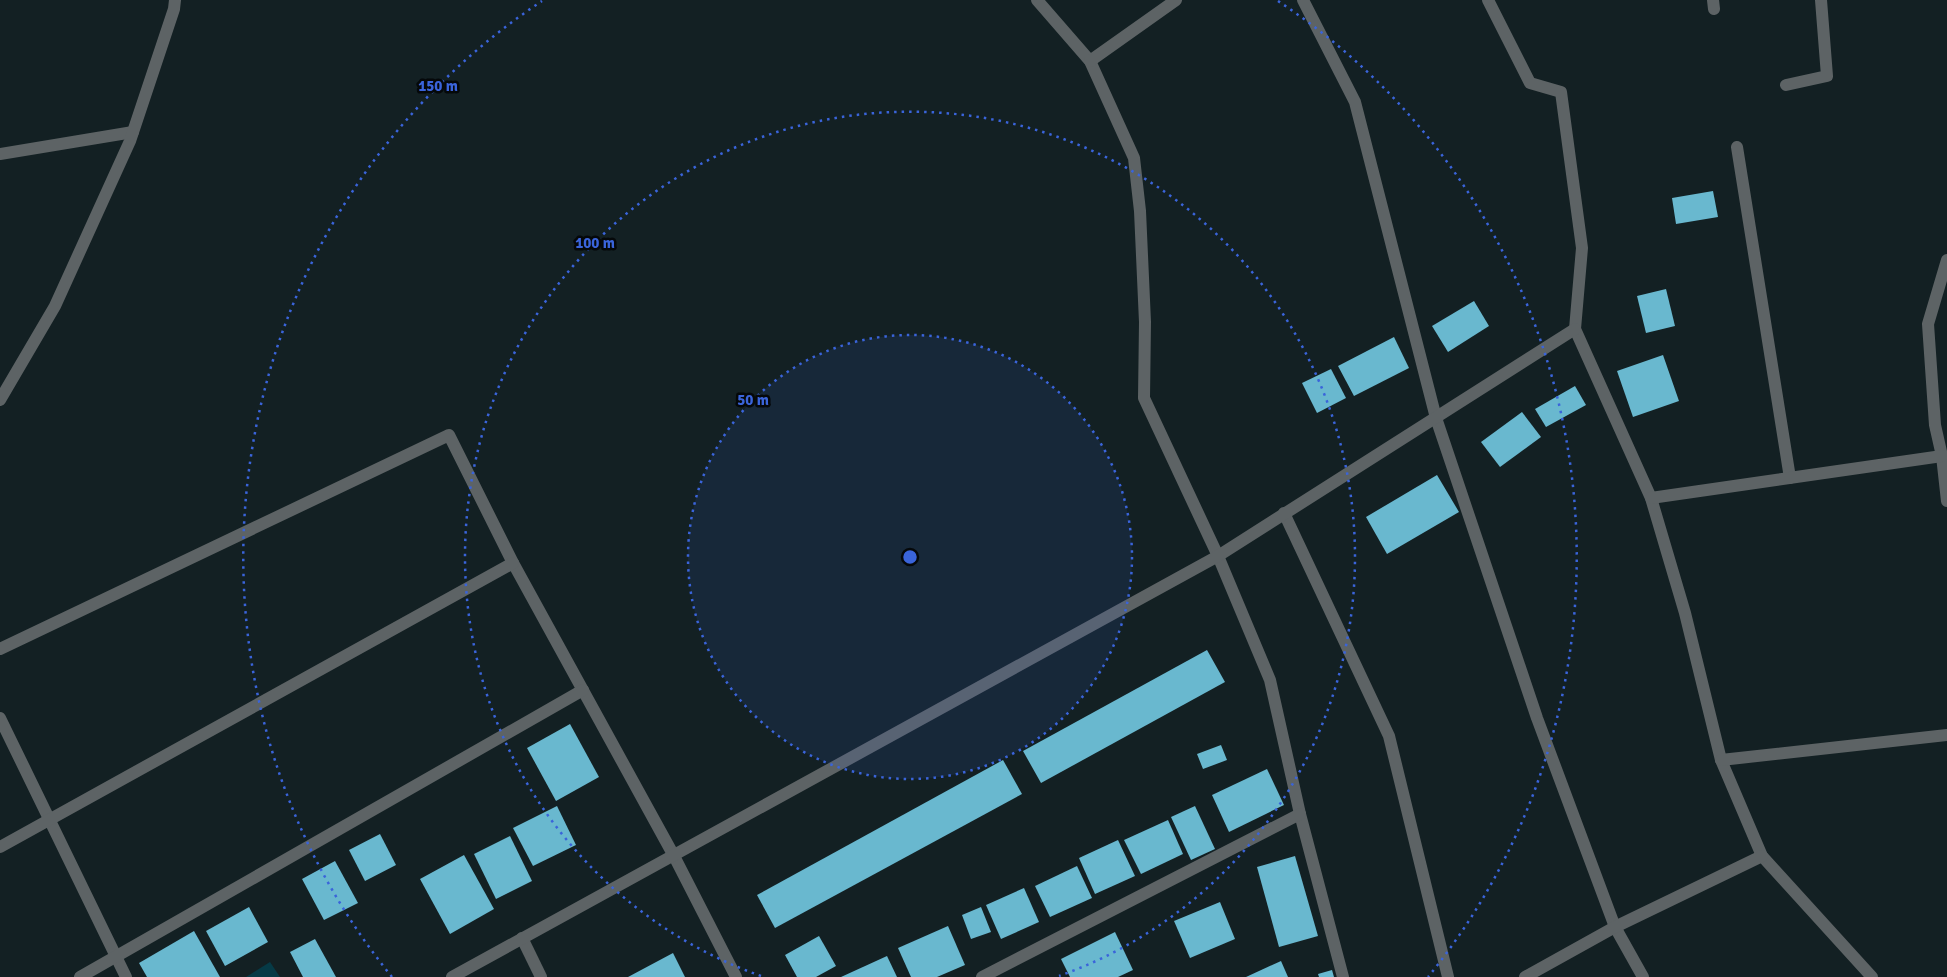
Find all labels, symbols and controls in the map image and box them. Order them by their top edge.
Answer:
text: 150 m [418,77,458,95]
text: 100 m [575,234,615,252]
text: 50 m [737,391,769,409]
centre of rings [901,548,919,566]

